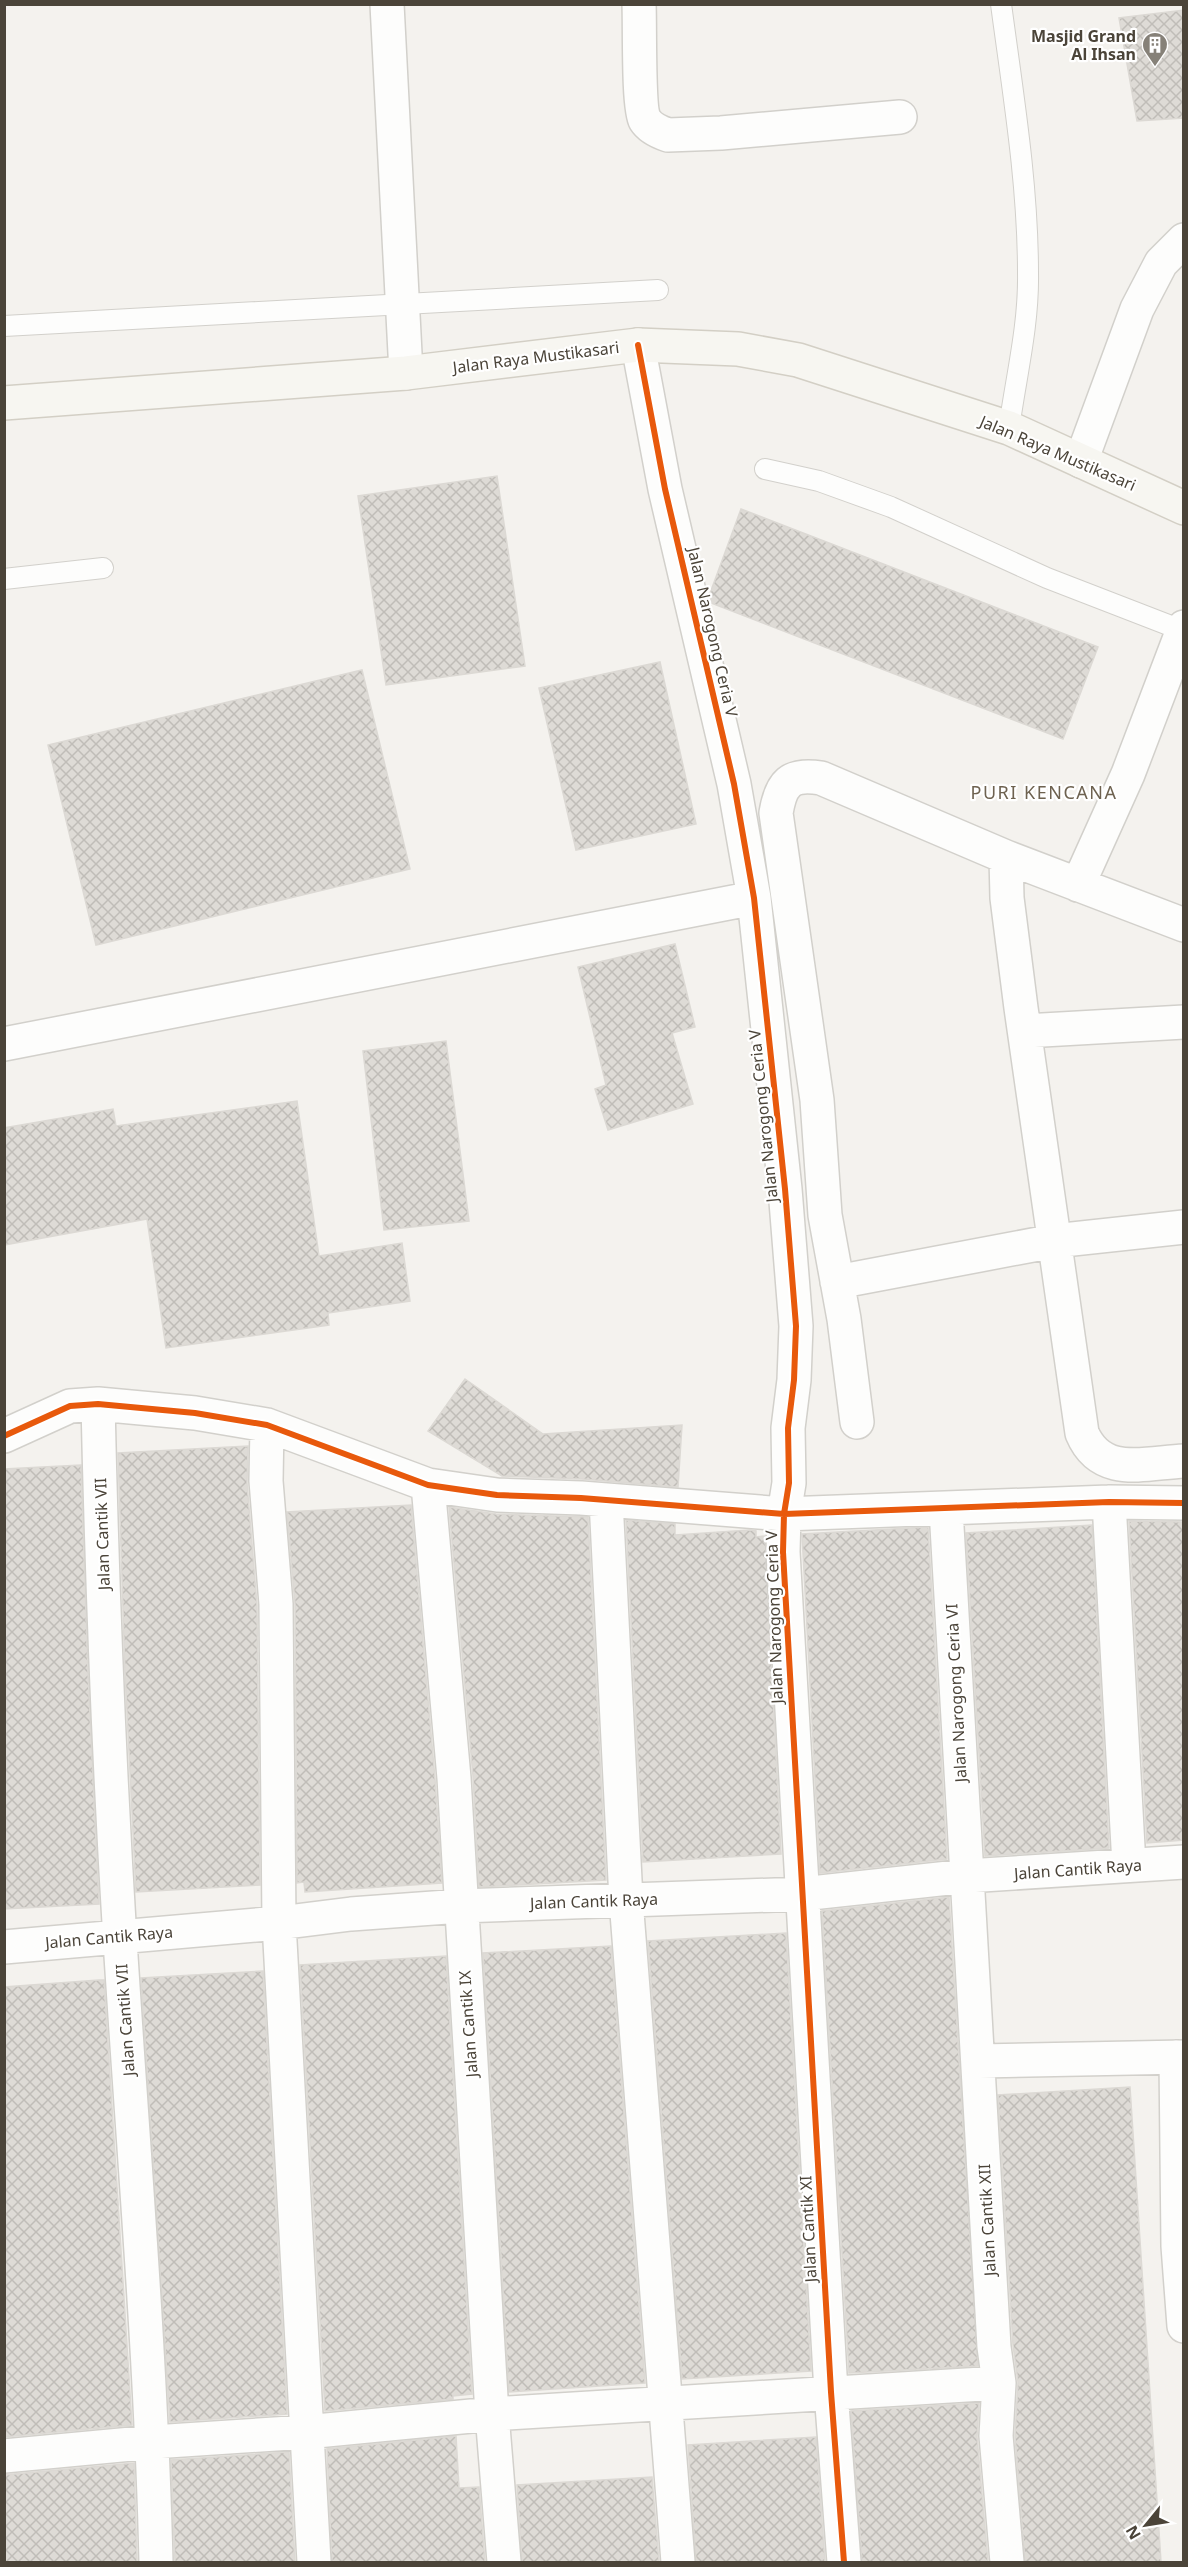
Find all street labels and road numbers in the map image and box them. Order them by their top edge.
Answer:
street label: Jalan Raya Mustikasari [450,336,621,378]
street label: Jalan Raya Mustikasari [975,409,1139,496]
street label: Jalan Narogong Ceria V [682,543,743,719]
street label: Jalan Narogong Ceria V [743,1028,783,1205]
street label: Jalan Cantik VII [89,1477,115,1593]
street label: Jalan Narogong Ceria V [760,1529,788,1706]
street label: Jalan Narogong Ceria VI [940,1603,972,1785]
street label: Jalan Cantik Raya [1011,1854,1143,1885]
street label: Jalan Cantik Raya [528,1888,658,1914]
street label: Jalan Cantik Raya [42,1920,174,1954]
street label: Jalan Cantik VII [110,1963,140,2079]
street label: Jalan Cantik IX [453,1969,483,2080]
street label: Jalan Cantik XII [973,2163,1001,2279]
street label: Jalan Cantik XI [794,2175,822,2285]

